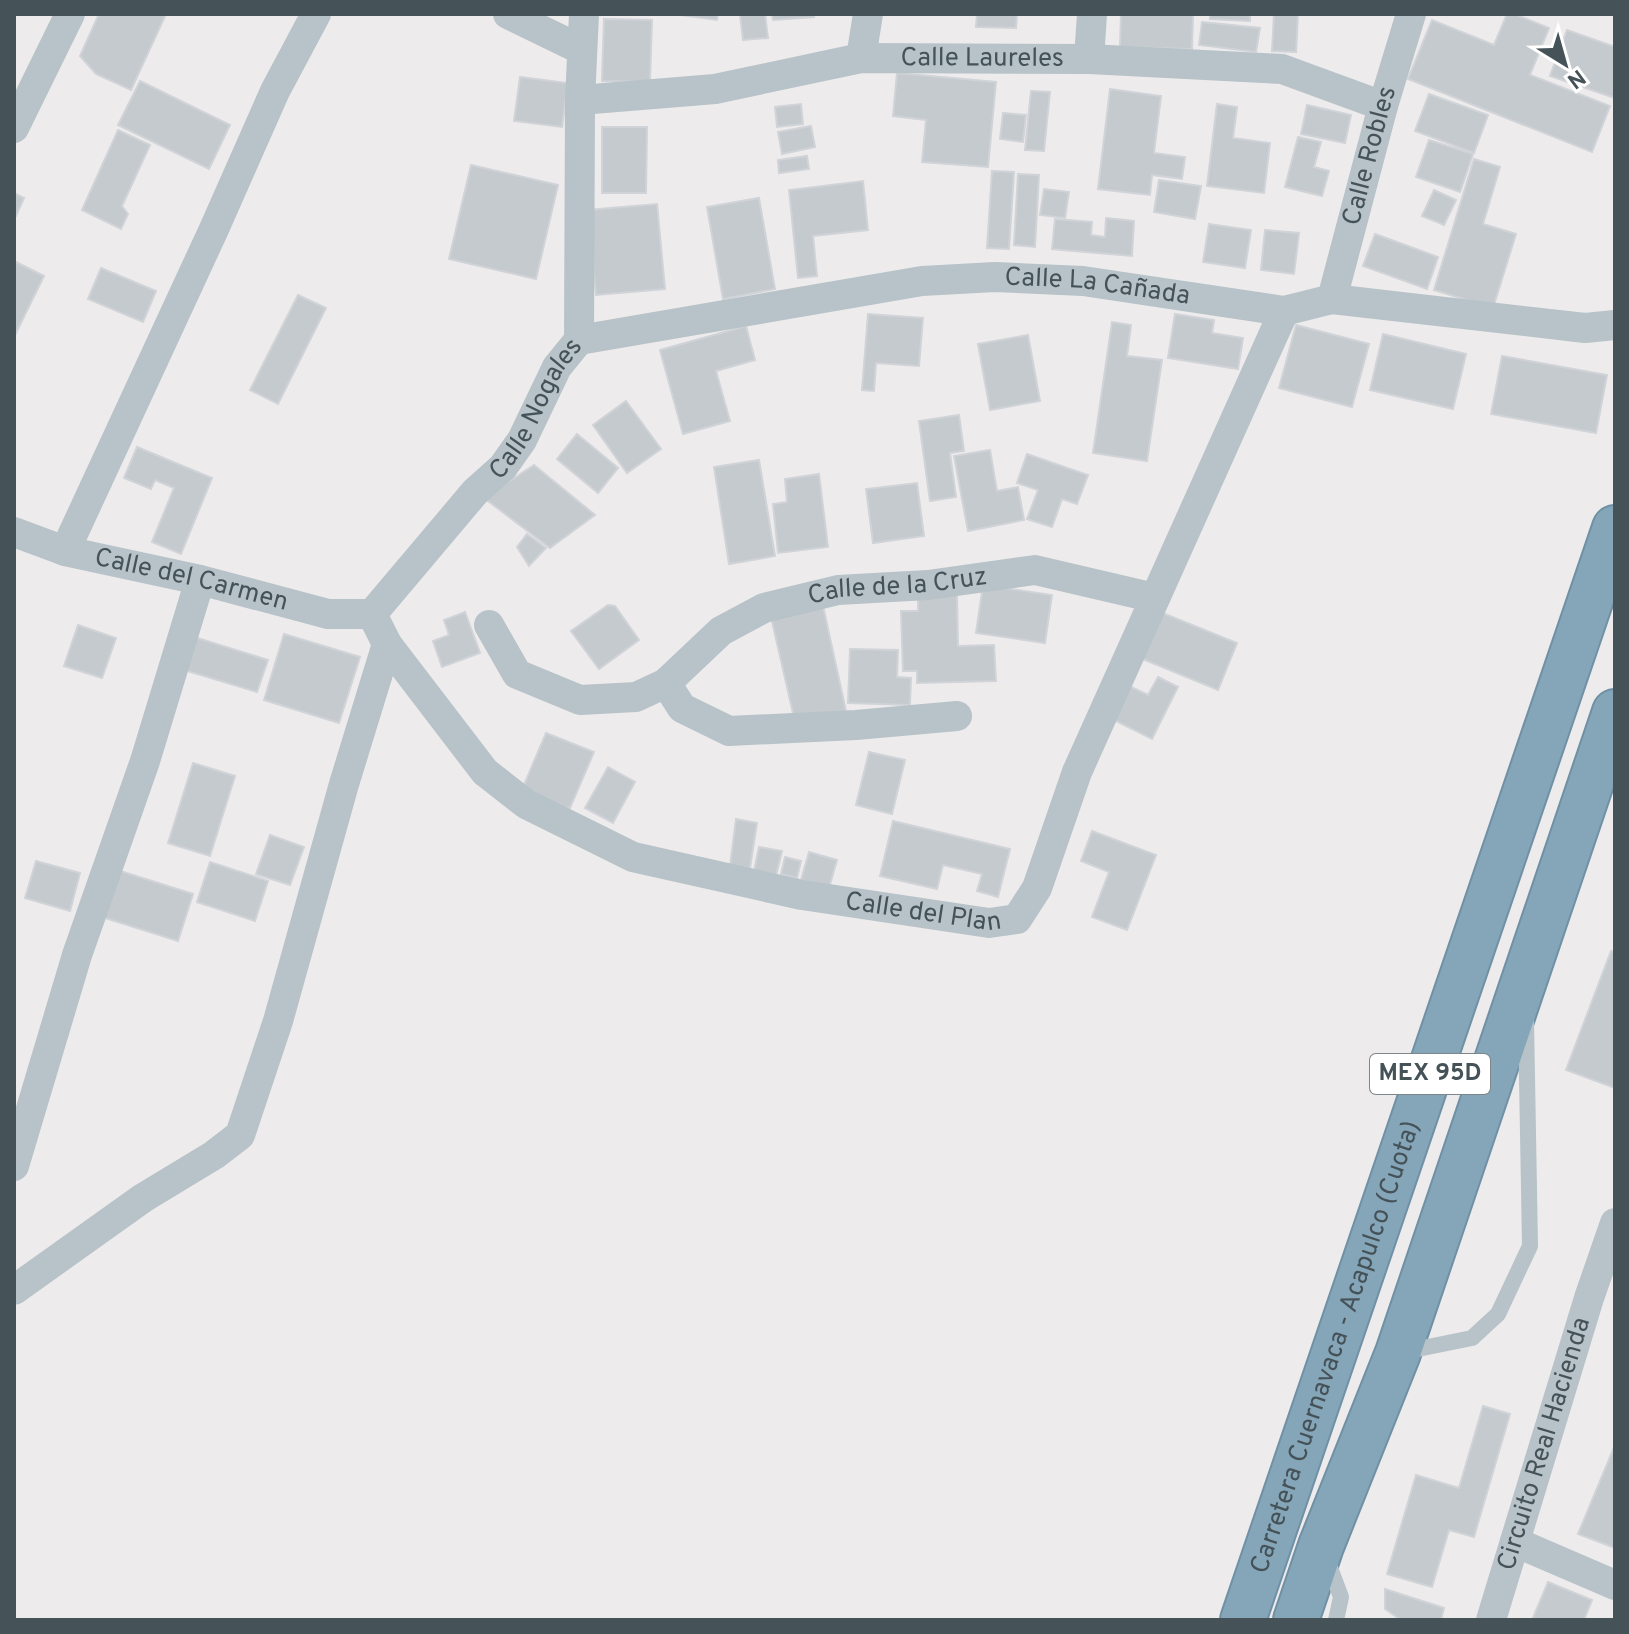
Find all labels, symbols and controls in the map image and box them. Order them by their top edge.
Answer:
north arrow [1525,24,1605,104]
street label: Calle Laureles [900,42,1064,75]
text: N [1561,62,1590,94]
street label: Calle Robles [1336,82,1405,229]
street label: Calle La Cañada [1004,261,1192,313]
street label: Calle Nogales [483,332,590,488]
street label: Calle del Carmen [91,541,292,619]
street label: Calle de la Cruz [805,560,989,613]
street label: Calle del Plan [843,885,1004,940]
road number: MEX 95D [1370,1054,1490,1094]
street label: Carretera Cuernavaca - Acapulco (Cuota) [1243,1117,1428,1578]
street label: Circuito Real Hacienda [1491,1313,1599,1575]

